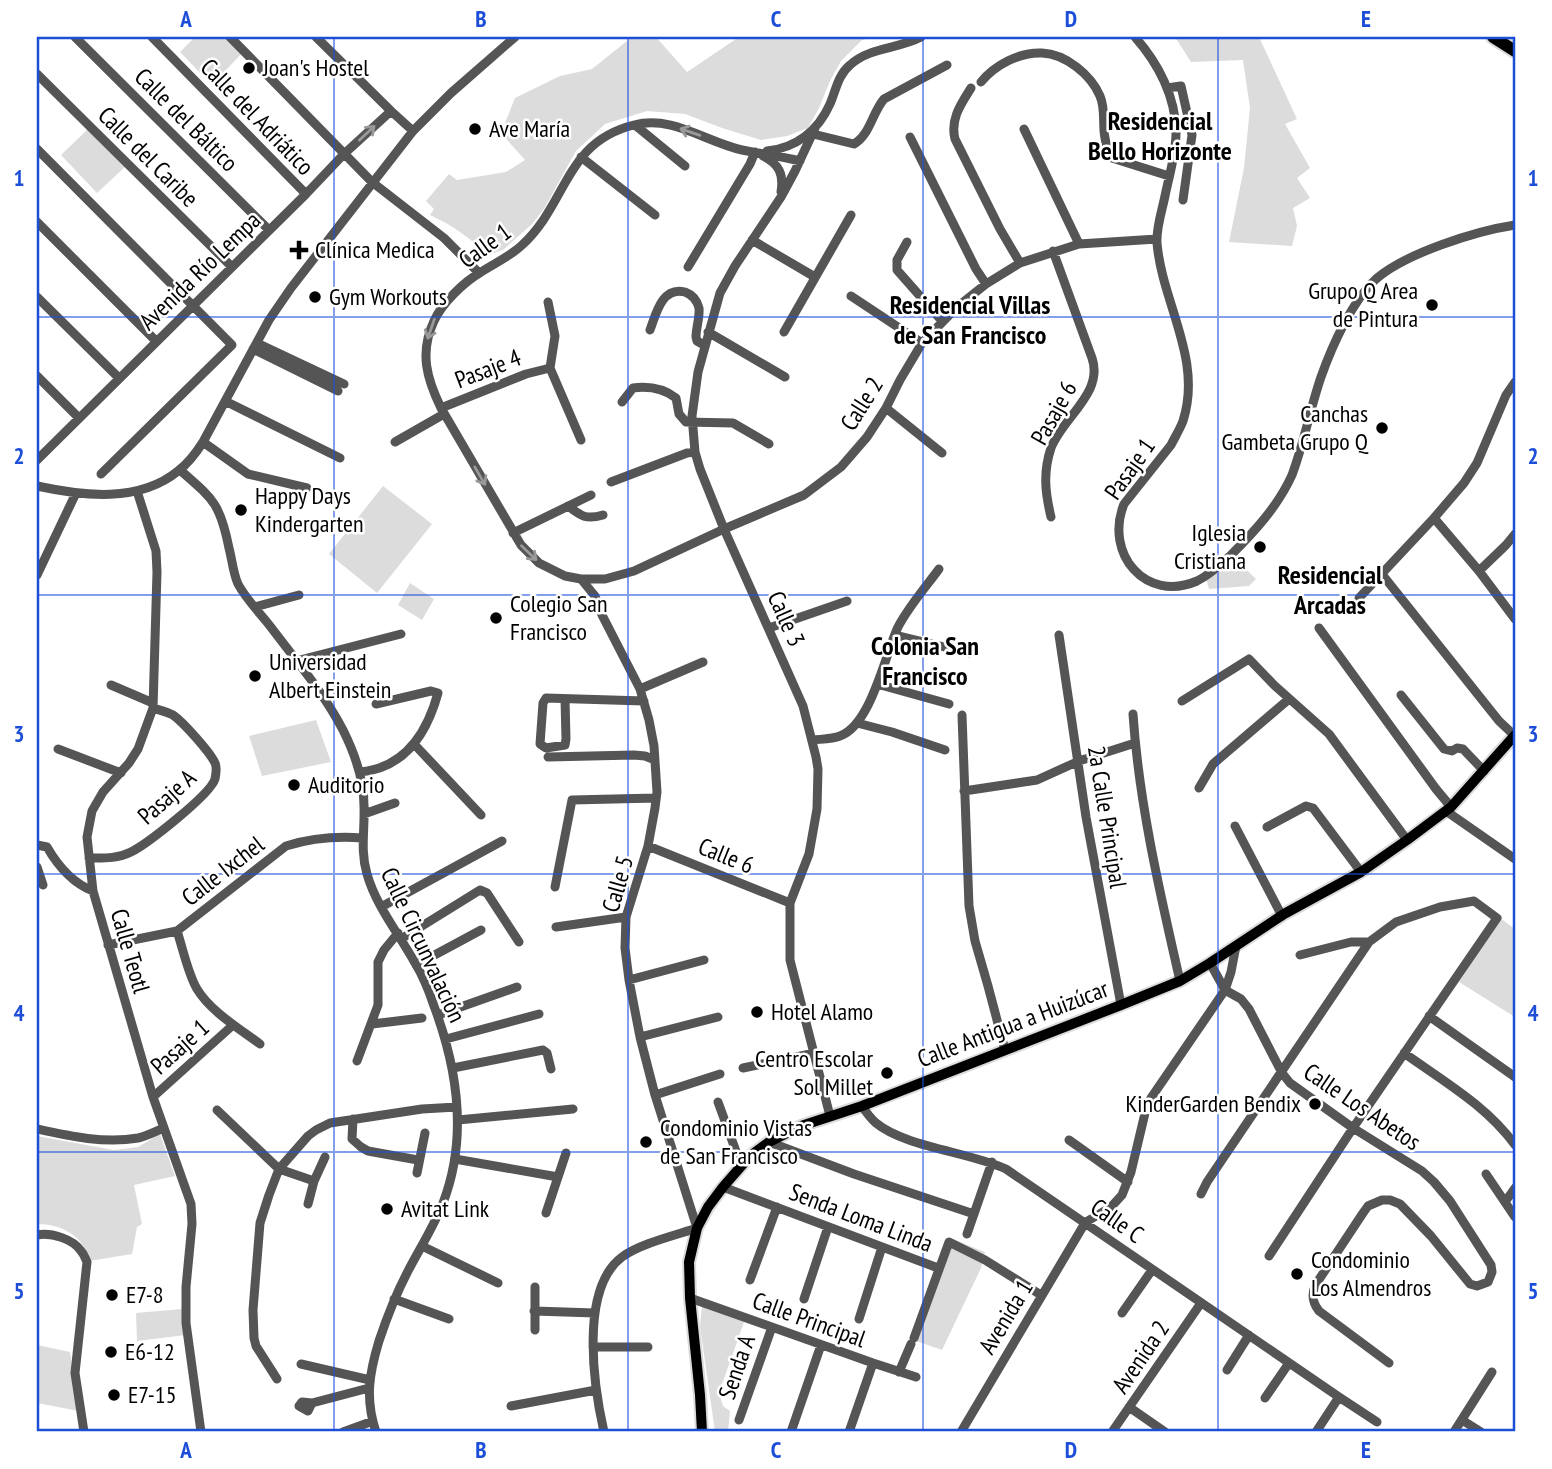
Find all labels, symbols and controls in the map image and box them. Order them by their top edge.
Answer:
text: A [179,4,192,33]
text: B [475,4,487,33]
text: C [771,4,782,33]
text: D [1065,4,1077,33]
text: E [1361,4,1371,33]
street label: Calle del Adriático [194,52,321,181]
place label: Joan's Hostel [262,52,369,83]
marker: Joan's Hostel [241,60,257,76]
street label: Calle del Báltico [128,61,245,178]
street label: Calle del Caribe [91,100,205,214]
district label: Residencial Bello Horizonte [1088,104,1232,167]
place label: Ave María [489,113,570,144]
marker: Ave María [467,121,483,137]
one-way arrow [358,124,375,141]
one-way arrow [679,125,701,138]
text: 1 [14,163,25,192]
text: 1 [1528,163,1539,192]
street label: Avenida Río Lempa [132,205,267,336]
street label: Calle 1 [452,216,517,275]
place label: Clínica Medica [315,234,435,265]
marker: Clínica Medica [289,240,309,260]
place label: Grupo Q Area de Pintura [1308,275,1418,334]
place label: Gym Workouts [329,281,447,312]
district label: Residencial Villas de San Francisco [890,288,1050,351]
marker: Gym Workouts [307,289,323,305]
marker: Grupo Q Area de Pintura [1424,297,1440,313]
one-way arrow [424,318,436,340]
street label: Pasaje 4 [450,342,526,395]
street label: Calle 2 [833,371,890,436]
street label: Pasaje 6 [1023,375,1084,450]
place label: Canchas Gambeta Grupo Q [1221,398,1369,457]
marker: Canchas Gambeta Grupo Q [1374,420,1390,436]
street label: Pasaje 1 [1097,432,1162,506]
text: 2 [14,441,25,470]
text: 2 [1528,441,1539,470]
one-way arrow [474,465,488,485]
place label: Happy Days Kindergarten [255,480,363,539]
marker: Happy Days Kindergarten [233,502,249,518]
place label: Iglesia Cristiana [1174,517,1246,576]
marker: Iglesia Cristiana [1252,539,1268,555]
one-way arrow [520,545,537,562]
district label: Residencial Arcadas [1278,558,1383,621]
street label: Calle 3 [761,586,812,651]
place label: Colegio San Francisco [510,588,607,647]
marker: Colegio San Francisco [488,610,504,626]
district label: Colonia San Francisco [871,629,979,692]
place label: Universidad Albert Einstein [269,646,391,705]
marker: Universidad Albert Einstein [247,668,263,684]
text: 3 [14,719,25,748]
text: 3 [1528,719,1539,748]
street label: 2a Calle Principal [1081,743,1134,891]
street label: Pasaje A [131,762,203,831]
place label: Auditorio [308,769,384,800]
marker: Auditorio [286,777,302,793]
street label: Calle Ixchel [175,829,270,912]
street label: Calle 6 [694,830,759,881]
street label: Calle 5 [595,852,640,916]
street label: Calle Circunvalación [374,862,473,1027]
street label: Calle Teotl [104,905,157,997]
street label: Calle Antigua a Huizúcar [913,973,1113,1074]
place label: Hotel Alamo [771,996,873,1027]
text: 4 [14,998,25,1027]
text: 4 [1528,998,1539,1027]
marker: Hotel Alamo [749,1004,765,1020]
street label: Pasaje 1 [144,1012,215,1081]
place label: Centro Escolar Sol Millet [755,1043,873,1102]
street label: Calle Los Abetos [1298,1056,1427,1157]
marker: Centro Escolar Sol Millet [879,1065,895,1081]
place label: KinderGarden Bendix [1125,1088,1301,1119]
marker: KinderGarden Bendix [1307,1096,1323,1112]
place label: Condominio Vistas de San Francisco [660,1112,812,1171]
marker: Condominio Vistas de San Francisco [638,1134,654,1150]
street label: Senda Loma Linda [785,1176,937,1259]
street label: Calle C [1085,1191,1150,1250]
place label: Avitat Link [401,1193,490,1224]
marker: Avitat Link [379,1201,395,1217]
place label: Condominio Los Almendros [1311,1244,1431,1303]
marker: Condominio Los Almendros [1289,1266,1305,1282]
street label: Avenida 1 [971,1274,1040,1360]
text: 5 [14,1276,25,1305]
text: 5 [1528,1276,1539,1305]
place label: E7-8 [126,1279,164,1310]
street label: Calle Principal [748,1285,870,1354]
marker: E7-8 [104,1287,120,1303]
street label: Avenida 2 [1105,1314,1176,1399]
street label: Senda A [711,1330,762,1403]
place label: E6-12 [125,1336,175,1367]
marker: E6-12 [103,1344,119,1360]
place label: E7-15 [128,1379,176,1410]
marker: E7-15 [106,1387,122,1403]
text: A [179,1435,192,1464]
text: B [475,1435,487,1464]
text: C [771,1435,782,1464]
text: D [1065,1435,1077,1464]
text: E [1361,1435,1371,1464]

